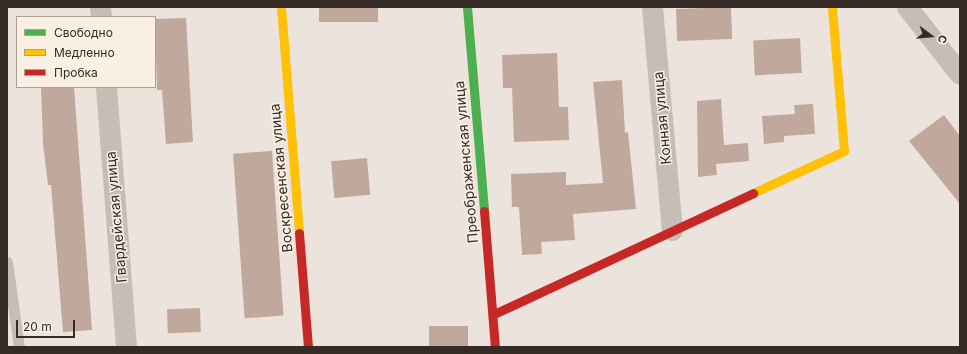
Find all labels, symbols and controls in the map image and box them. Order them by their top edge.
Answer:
legend [16,16,156,88]
north arrow [911,16,951,56]
text: Свободно [54,25,113,40]
text: С [935,33,950,45]
text: Медленно [54,45,115,60]
text: Пробка [54,65,98,80]
street label: Конная улица [650,71,674,165]
street label: Преображенская улица [451,80,481,244]
street label: Воскресенская улица [266,103,296,253]
street label: Гвардейская улица [102,151,130,283]
scale bar [18,312,77,338]
text: 20 m [23,319,52,334]

